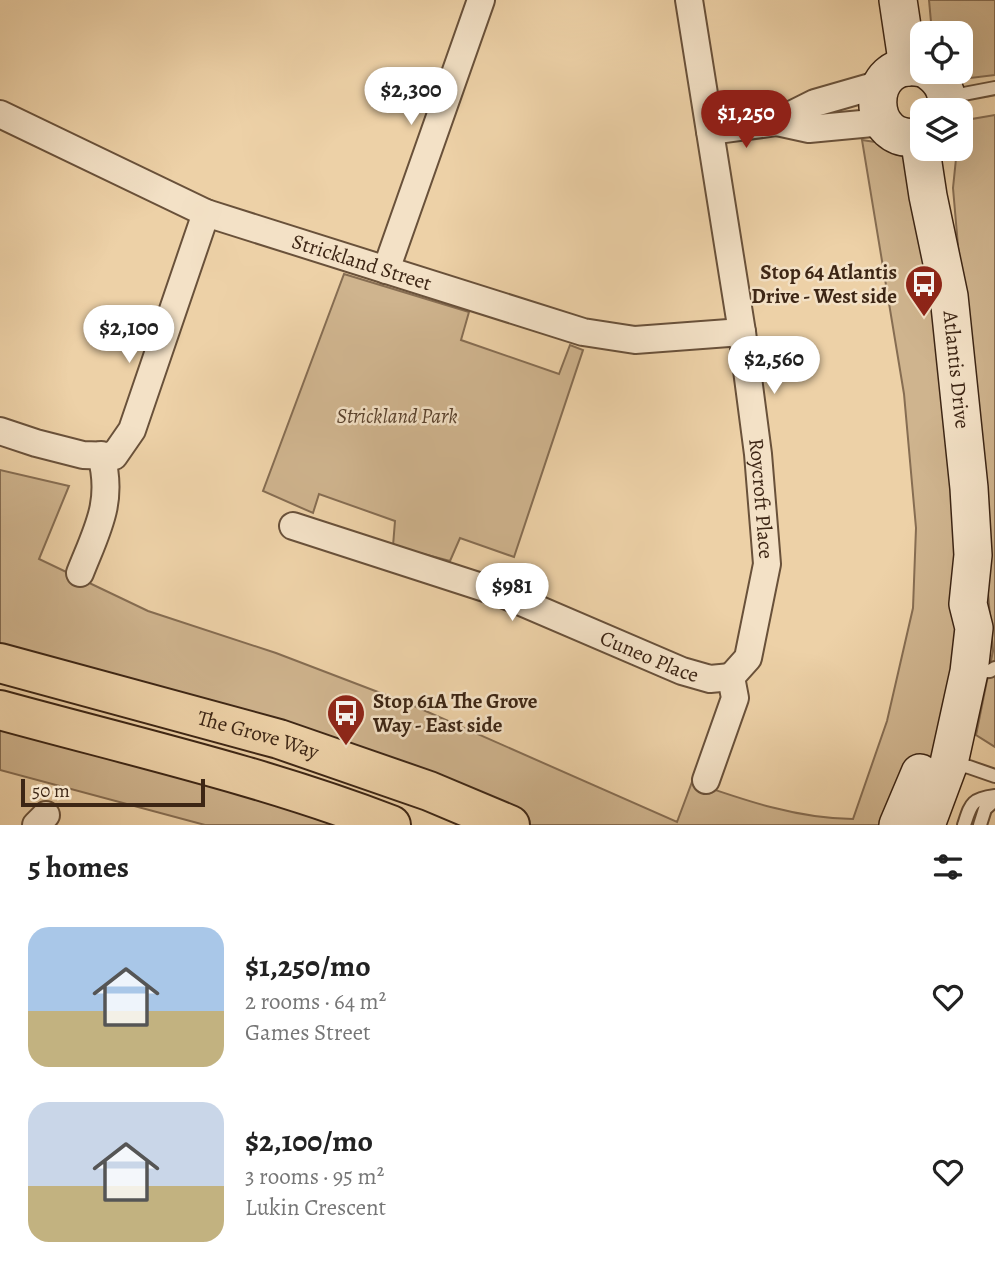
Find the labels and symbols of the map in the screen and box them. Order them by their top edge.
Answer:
pin: $2,300 [354,68,468,127]
pin: $1,250 [689,90,803,150]
street label: Strickland Street [289,227,435,297]
place label: Stop 64 Atlantis Drive - West side [751,258,897,310]
bus stop icon: Stop 64 Atlantis Drive - West side [903,263,945,318]
pin: $2,100 [72,306,186,365]
street label: Atlantis Drive [937,308,977,430]
pin: $2,560 [717,336,831,396]
park label: Strickland Park [336,402,458,430]
street label: Roycroft Place [742,437,781,560]
pin: $981 [471,564,553,623]
street label: Cuneo Place [596,624,702,689]
place label: Stop 61A The Grove Way - East side [372,687,538,739]
bus stop icon: Stop 61A The Grove Way - East side [325,692,367,747]
street label: The Grove Way [194,703,323,766]
scale bar [21,776,205,808]

